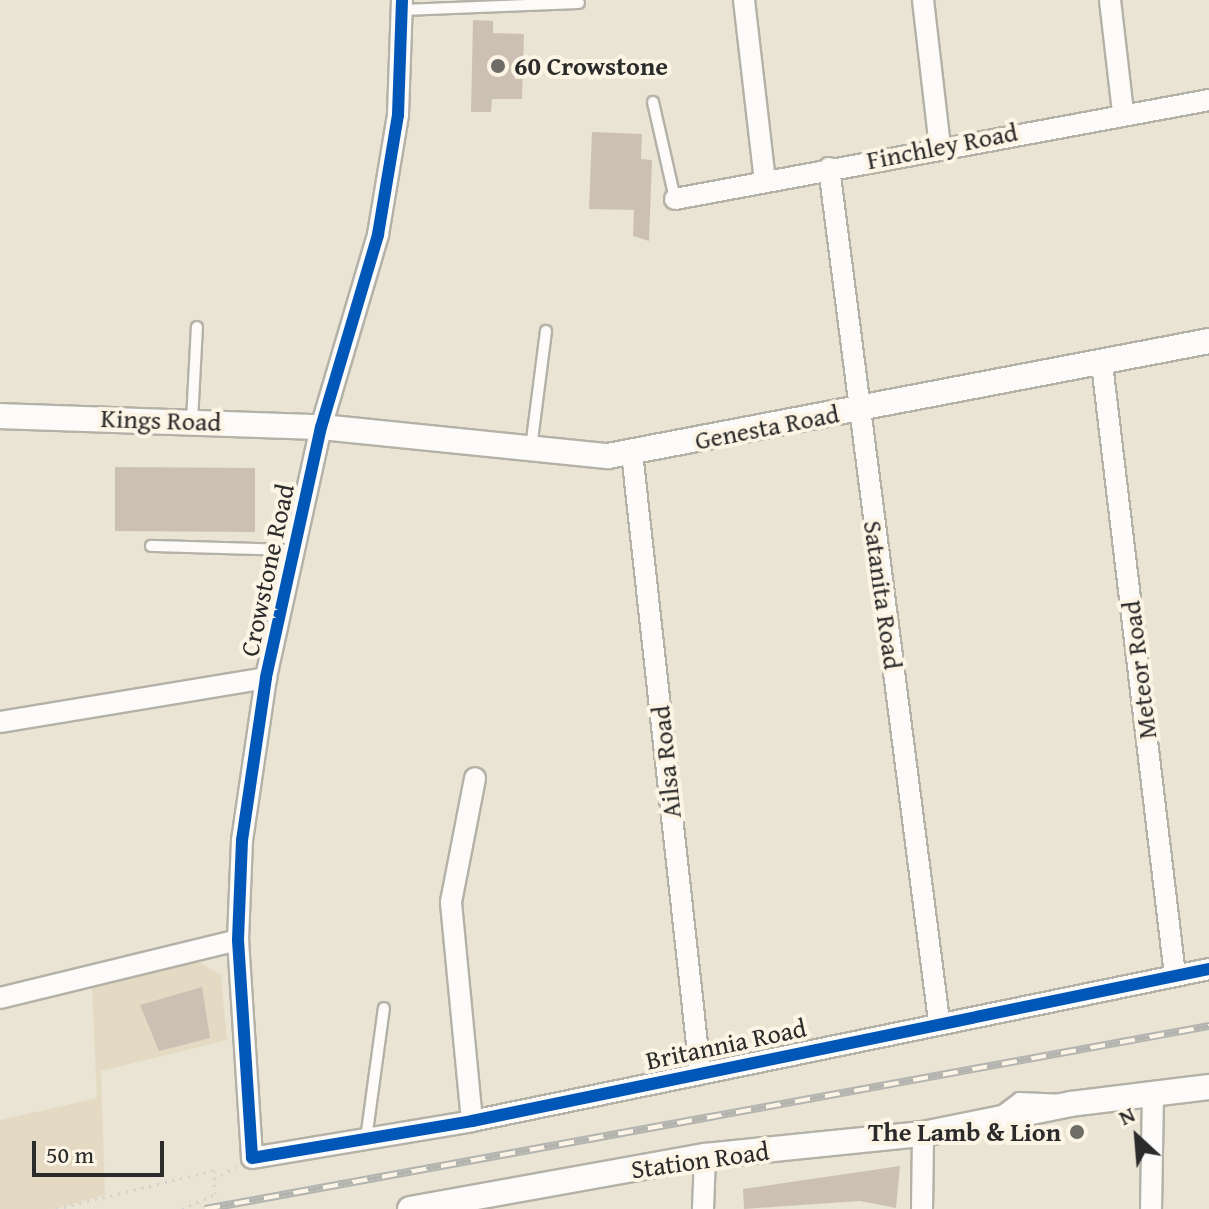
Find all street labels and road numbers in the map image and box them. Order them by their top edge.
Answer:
street label: Finchley Road [864,116,1020,176]
street label: Genesta Road [692,398,842,456]
street label: Kings Road [100,402,222,438]
street label: Crowstone Road [233,481,301,659]
street label: Satanita Road [857,519,909,671]
street label: Meteor Road [1115,599,1163,741]
street label: Ailsa Road [645,704,687,820]
street label: Britannia Road [643,1012,809,1076]
street label: Station Road [629,1135,771,1185]

